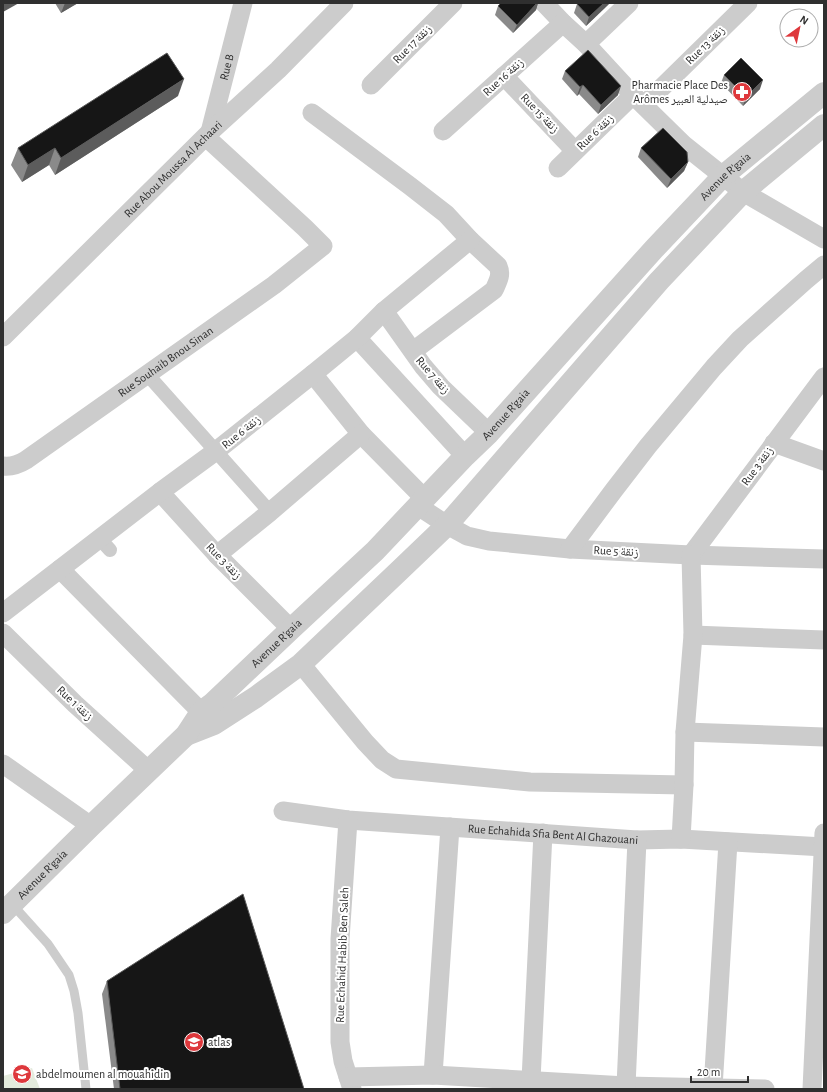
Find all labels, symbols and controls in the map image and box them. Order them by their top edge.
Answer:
north arrow [779,8,819,48]
text: N [798,13,810,27]
street label: Rue 17 زنقة [390,22,434,66]
street label: Rue 13 زنقة [683,23,727,66]
street label: Rue B [218,53,236,81]
street label: Rue 16 زنقة [480,56,526,98]
place label: Pharmacie Place Des Arômes صيدلية العبير [631,79,728,106]
pharmacy icon: Pharmacie Place Des Arômes صيدلية العبير [731,81,753,103]
street label: Rue 15 زنقة [519,91,562,135]
street label: Rue 6 زنقة [574,112,616,152]
street label: Rue Abou Moussa Al Achaari [122,118,224,220]
street label: Avenue R'gaia [697,150,753,203]
street label: Rue Souhaib Bnou Sinan [116,324,215,399]
street label: Rue 7 زنقة [414,354,453,396]
street label: Avenue R'gaia [480,386,532,442]
street label: Rue 6 زنقة [219,413,263,451]
street label: Rue 3 زنقة [739,444,775,488]
street label: Rue 3 زنقة [204,541,244,582]
street label: Rue 5 زنقة [593,544,639,558]
street label: Avenue R'gaia [249,616,304,670]
street label: Rue 1 زنقة [55,684,96,723]
street label: Rue Echahida Sfia Bent Al Ghazouani [467,822,638,846]
street label: Avenue R'gaia [15,847,70,901]
street label: Rue Echahid Habib Ben Saleh [334,887,350,1023]
school or university icon: atlas [183,1031,205,1053]
place label: atlas [208,1036,230,1048]
scale bar [691,1058,748,1084]
school or university icon: abdelmoumen al mouahidin [11,1063,33,1085]
text: 20 m [697,1066,720,1078]
place label: abdelmoumen al mouahidin [36,1068,169,1080]

